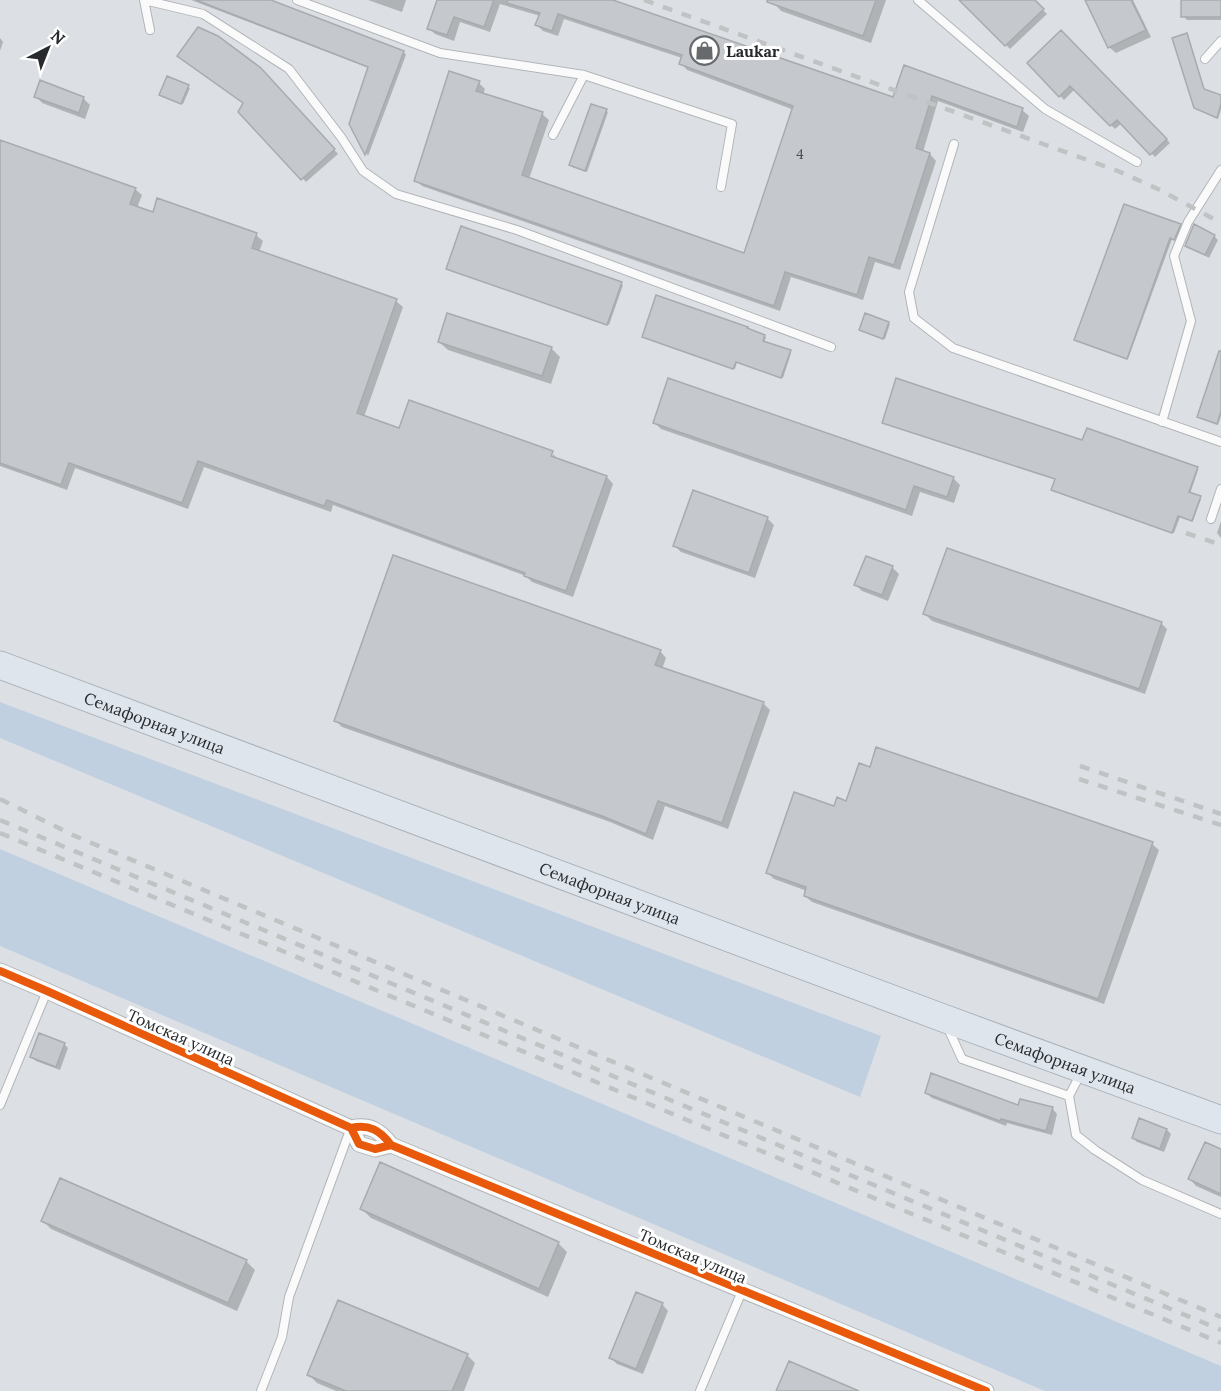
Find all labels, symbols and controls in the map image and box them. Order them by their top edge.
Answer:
north arrow [18,18,78,78]
text: N [47,25,69,48]
shop icon: Laukar [689,35,721,67]
place label: Laukar [726,41,780,61]
house number: 4 [796,145,804,163]
street label: Семафорная улица [81,687,228,758]
street label: Семафорная улица [537,858,683,929]
street label: Томская улица [124,1004,238,1070]
street label: Семафорная улица [992,1028,1138,1098]
street label: Томская улица [636,1224,750,1288]

